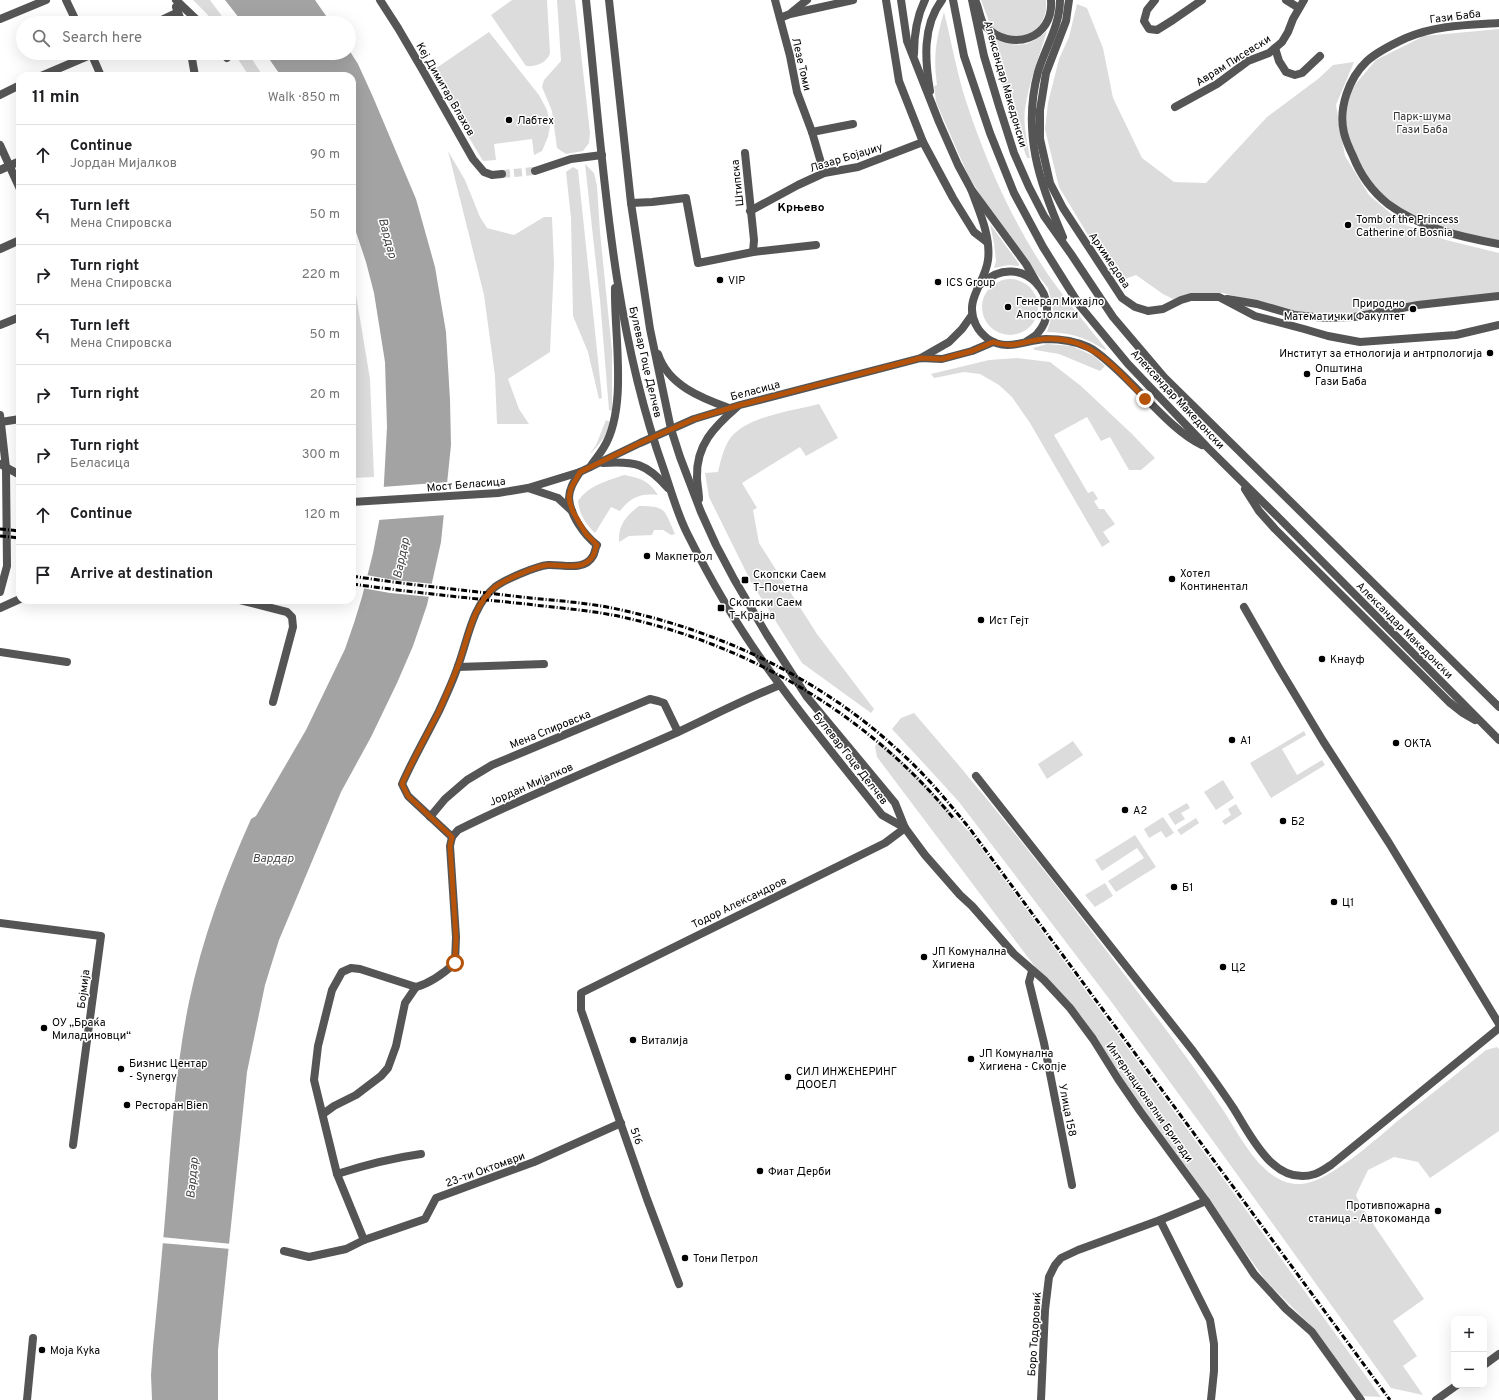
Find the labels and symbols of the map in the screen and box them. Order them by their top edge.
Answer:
street label: Гази Баба [1429,7,1482,27]
street label: Александар Македонски [980,19,1030,149]
street label: Аврам Писевски [1193,32,1274,90]
street label: Лезе Томи [788,36,814,92]
street label: Кеј Димитар Влахов [413,40,478,139]
park label: Парк-шума Гази Баба [1393,110,1451,137]
place label: Лабтех [517,114,554,128]
marker: Лабтех [504,115,514,125]
street label: Лазар Бојаџиу [808,140,885,176]
street label: Штипска [729,158,747,207]
district label: Крњево [778,200,825,216]
place label: Tomb of the Princess Catherine of Bosnia [1356,213,1459,240]
water label: Вардар [374,216,400,261]
marker: Tomb of the Princess Catherine of Bosnia [1343,220,1353,230]
street label: Архимедова [1085,230,1133,291]
place label: VIP [728,274,745,288]
marker: VIP [715,275,725,285]
place label: ICS Group [946,276,996,290]
marker: ICS Group [933,277,943,287]
place label: Генерал Михајло Апостолски [1016,295,1104,322]
place label: Природно Математички Факултет [1284,297,1405,324]
marker: Генерал Михајло Апостолски [1003,302,1013,312]
marker: Природно Математички Факултет [1408,304,1418,314]
street label: Булевар Гоце Делчев [625,305,665,419]
street label: Александар Македонски [1127,347,1227,453]
place label: Институт за етнологија и антрпологија [1279,347,1482,361]
marker: Институт за етнологија и антрпологија [1485,348,1495,358]
place label: Општина Гази Баба [1315,362,1367,389]
marker: Општина Гази Баба [1302,369,1312,379]
street label: Беласица [729,378,782,404]
route end [1136,390,1154,408]
street label: Мост Беласица [426,475,506,495]
water label: Вардар [390,536,414,580]
place label: Макпетрол [655,550,712,564]
marker: Макпетрол [642,551,652,561]
place label: Хотел Континентал [1180,567,1248,594]
place label: Скопски Саем Т–Почетна [753,568,826,595]
marker: Хотел Континентал [1167,574,1177,584]
marker: Скопски Саем Т–Почетна [740,575,750,585]
street label: Александар Македонски [1353,579,1456,682]
place label: Скопски Саем Т–Крајна [729,596,802,623]
marker: Скопски Саем Т–Крајна [716,603,726,613]
place label: Ист Гејт [989,614,1029,628]
marker: Ист Гејт [976,615,986,625]
place label: Кнауф [1330,653,1364,667]
marker: Кнауф [1317,654,1327,664]
street label: Мена Спировска [508,707,593,753]
street label: Булевар Гоце Делчев [810,710,891,808]
place label: А1 [1240,734,1251,748]
marker: А1 [1227,735,1237,745]
place label: ОКТА [1404,737,1432,751]
marker: ОКТА [1391,738,1401,748]
street label: Јордан Мијалков [487,760,576,810]
place label: А2 [1133,804,1147,818]
marker: А2 [1120,805,1130,815]
place label: Б2 [1291,815,1305,829]
marker: Б2 [1278,816,1288,826]
water label: Вардар [252,851,294,867]
street label: Тодор Александров [690,874,789,932]
place label: Б1 [1182,881,1193,895]
marker: Б1 [1169,882,1179,892]
place label: Ц1 [1342,896,1354,910]
marker: Ц1 [1329,897,1339,907]
place label: ЈП Комунална Хигиена [932,945,1007,972]
marker: ЈП Комунална Хигиена [919,952,929,962]
route start [446,954,464,972]
place label: Ц2 [1231,961,1246,975]
marker: Ц2 [1218,962,1228,972]
street label: Бојмија [75,969,93,1009]
place label: ОУ „Браќа Миладиновци“ [52,1016,131,1043]
marker: ОУ „Браќа Миладиновци“ [39,1023,49,1033]
place label: Виталија [641,1034,688,1048]
marker: Виталија [628,1035,638,1045]
street label: Интернационални Бригади [1102,1040,1196,1165]
place label: ЈП Комунална Хигиена - Скопје [979,1047,1066,1074]
marker: ЈП Комунална Хигиена - Скопје [966,1054,976,1064]
place label: Бизнис Центар - Synergy [129,1057,207,1084]
marker: Бизнис Центар - Synergy [116,1064,126,1074]
place label: СИЛ ИНЖЕНЕРИНГ ДООЕЛ [796,1065,897,1092]
marker: СИЛ ИНЖЕНЕРИНГ ДООЕЛ [783,1072,793,1082]
street label: Улица 158 [1055,1083,1079,1138]
place label: Ресторан Bien [135,1099,208,1113]
marker: Ресторан Bien [122,1100,132,1110]
street label: 516 [627,1126,646,1147]
street label: 23-ти Октомври [444,1149,527,1191]
water label: Вардар [183,1157,203,1199]
place label: Фиат Дерби [768,1165,831,1179]
marker: Фиат Дерби [755,1166,765,1176]
place label: Противпожарна станица - Автокоманда [1308,1199,1430,1226]
marker: Противпожарна станица - Автокоманда [1433,1206,1443,1216]
place label: Тони Петрол [693,1252,758,1266]
marker: Тони Петрол [680,1253,690,1263]
street label: Боро Тодоровиќ [1025,1291,1045,1377]
place label: Moja Kyka [50,1344,100,1358]
marker: Moja Kyka [37,1345,47,1355]

